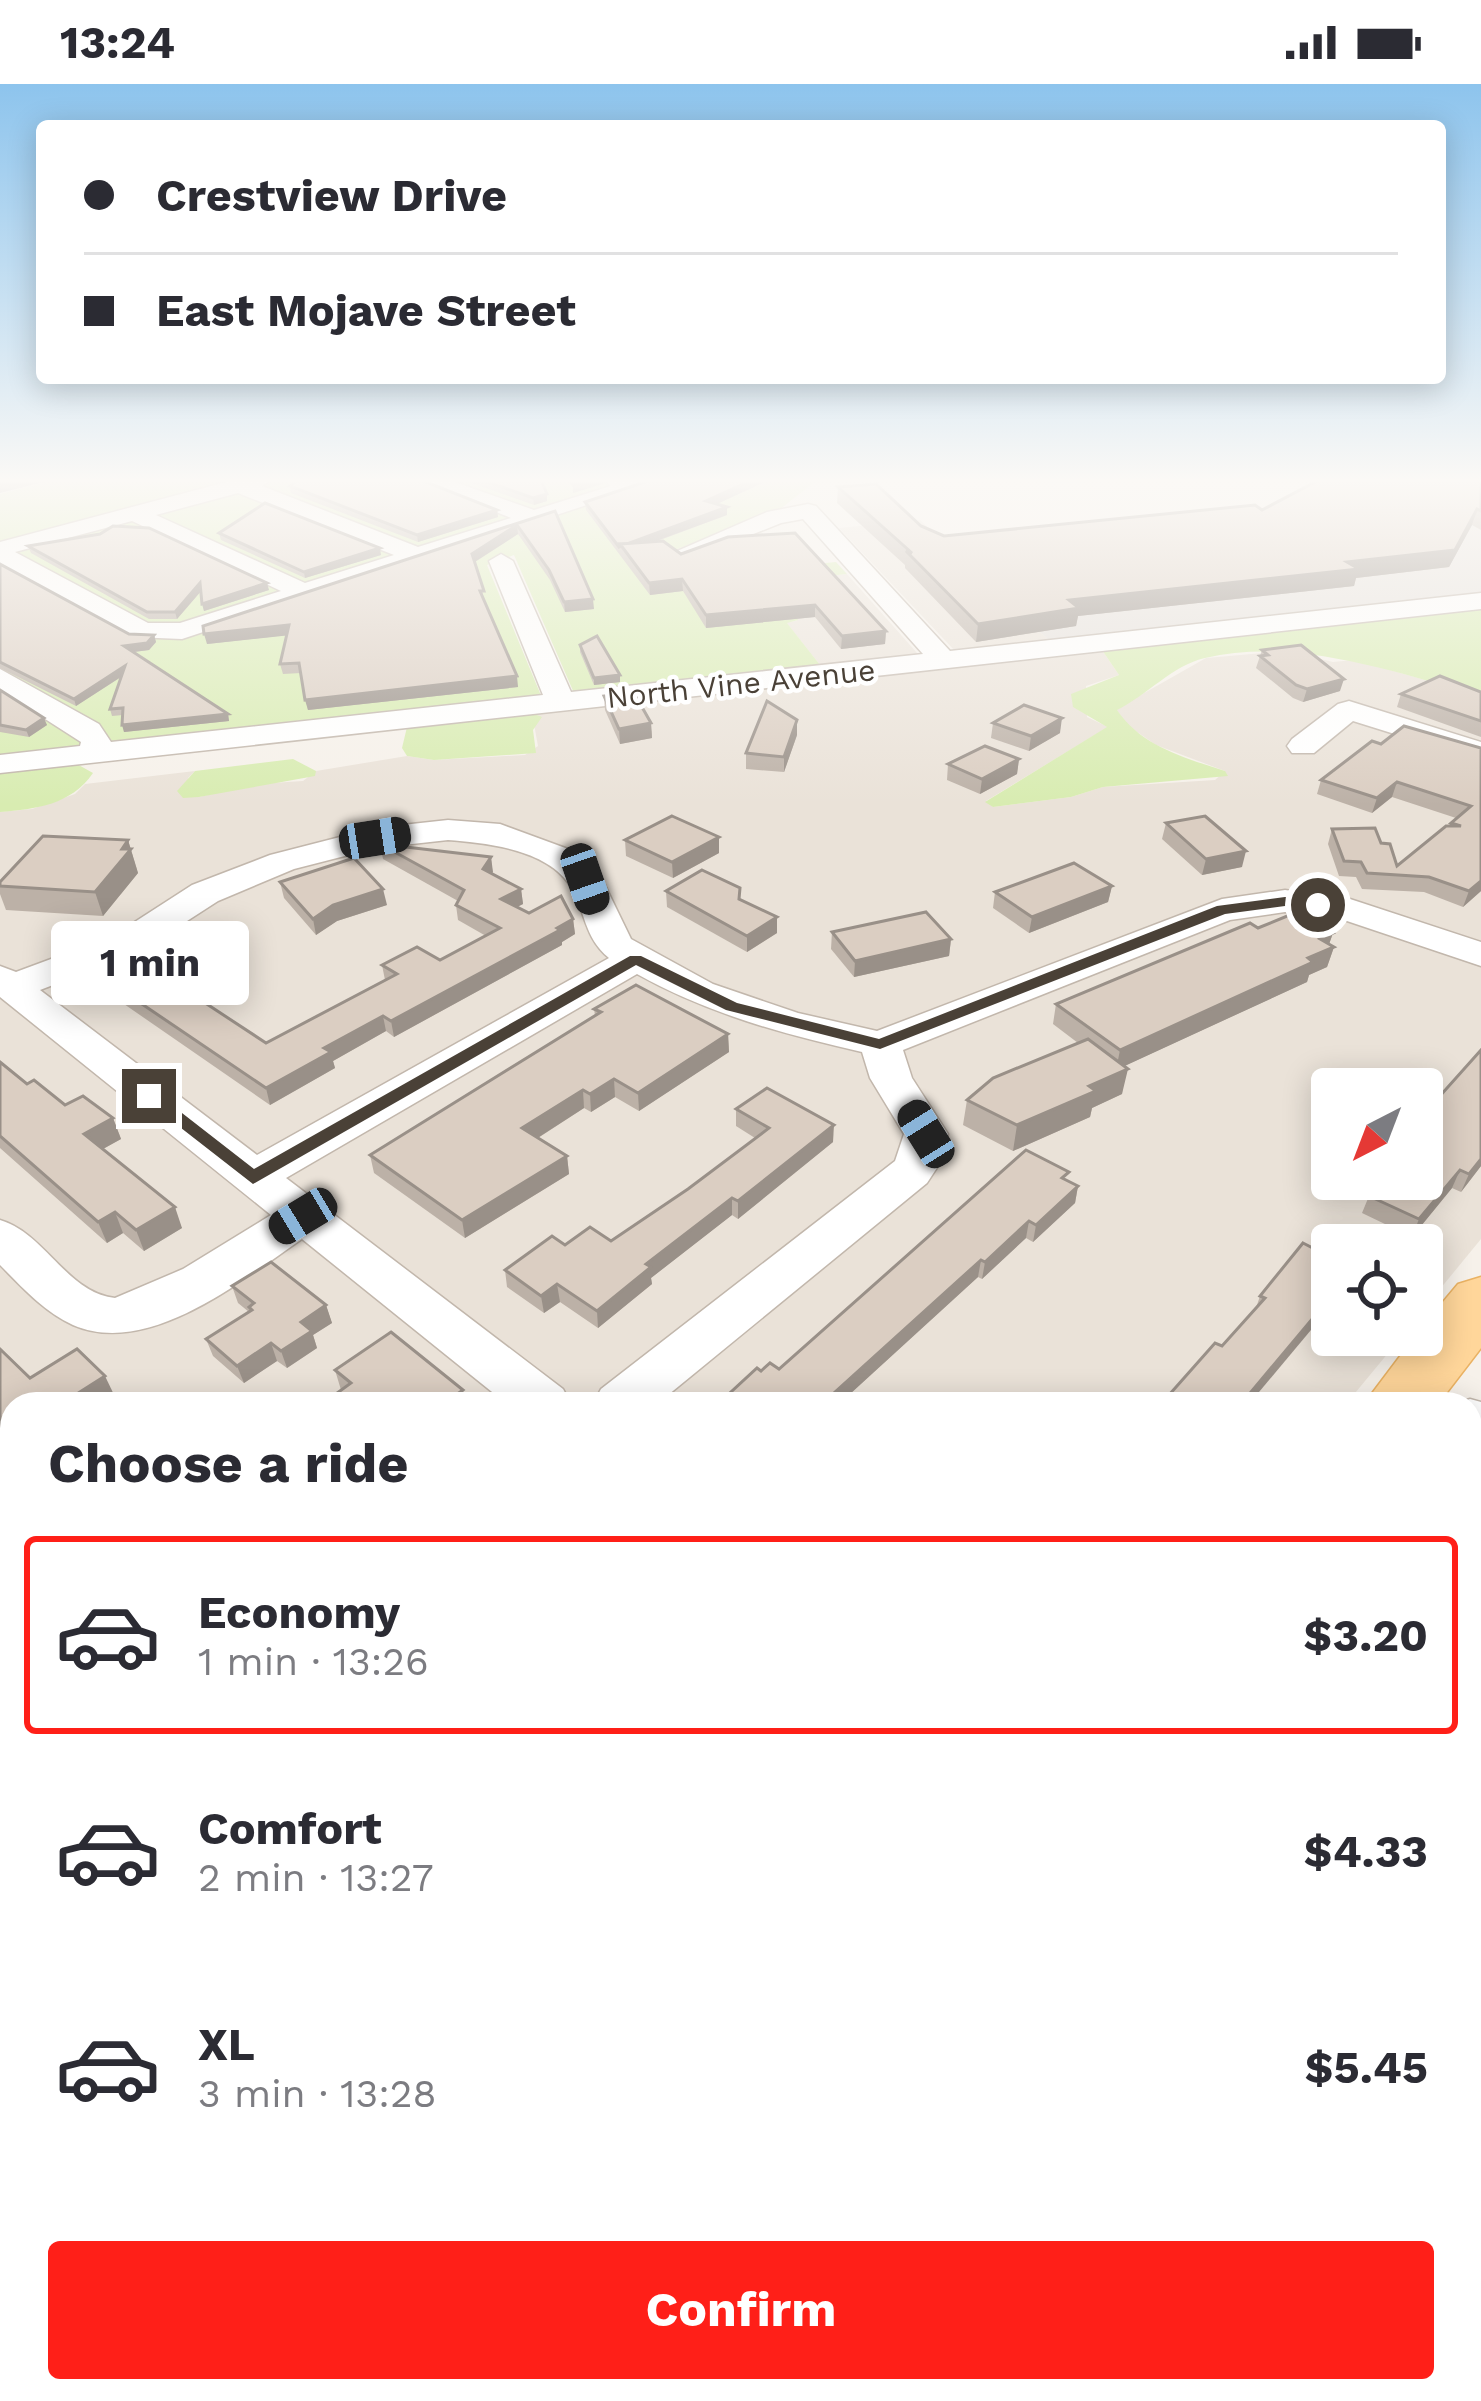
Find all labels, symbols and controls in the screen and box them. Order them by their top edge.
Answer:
text: 13:24 [60,16,175,69]
text: Crestview Drive [156,169,507,222]
text: East Mojave Street [156,284,576,337]
street label: North Vine Avenue [605,652,877,715]
car [337,815,413,861]
car [556,839,614,919]
route start [1291,878,1345,932]
callout: 1 min [50,922,248,1006]
text: 1 min [100,940,200,985]
north arrow [1311,1068,1443,1200]
map controls [1311,1068,1443,1356]
route end [122,1069,176,1123]
car [892,1094,960,1174]
car [263,1182,343,1250]
button: locate [1311,1224,1443,1356]
text: Choose a ride [48,1432,409,1495]
icon: car [54,1581,162,1689]
text: Economy [198,1586,400,1639]
text: $3.20 [1304,1609,1428,1662]
text: 1 min · 13:26 [198,1639,429,1684]
icon: car [54,1797,162,1905]
text: Comfort [198,1802,382,1855]
text: $4.33 [1304,1825,1428,1878]
text: 2 min · 13:27 [198,1855,434,1900]
icon: car [54,2013,162,2121]
text: XL [198,2018,255,2071]
text: $5.45 [1305,2041,1428,2094]
text: 3 min · 13:28 [198,2071,437,2116]
button: Confirm [48,2241,1434,2379]

